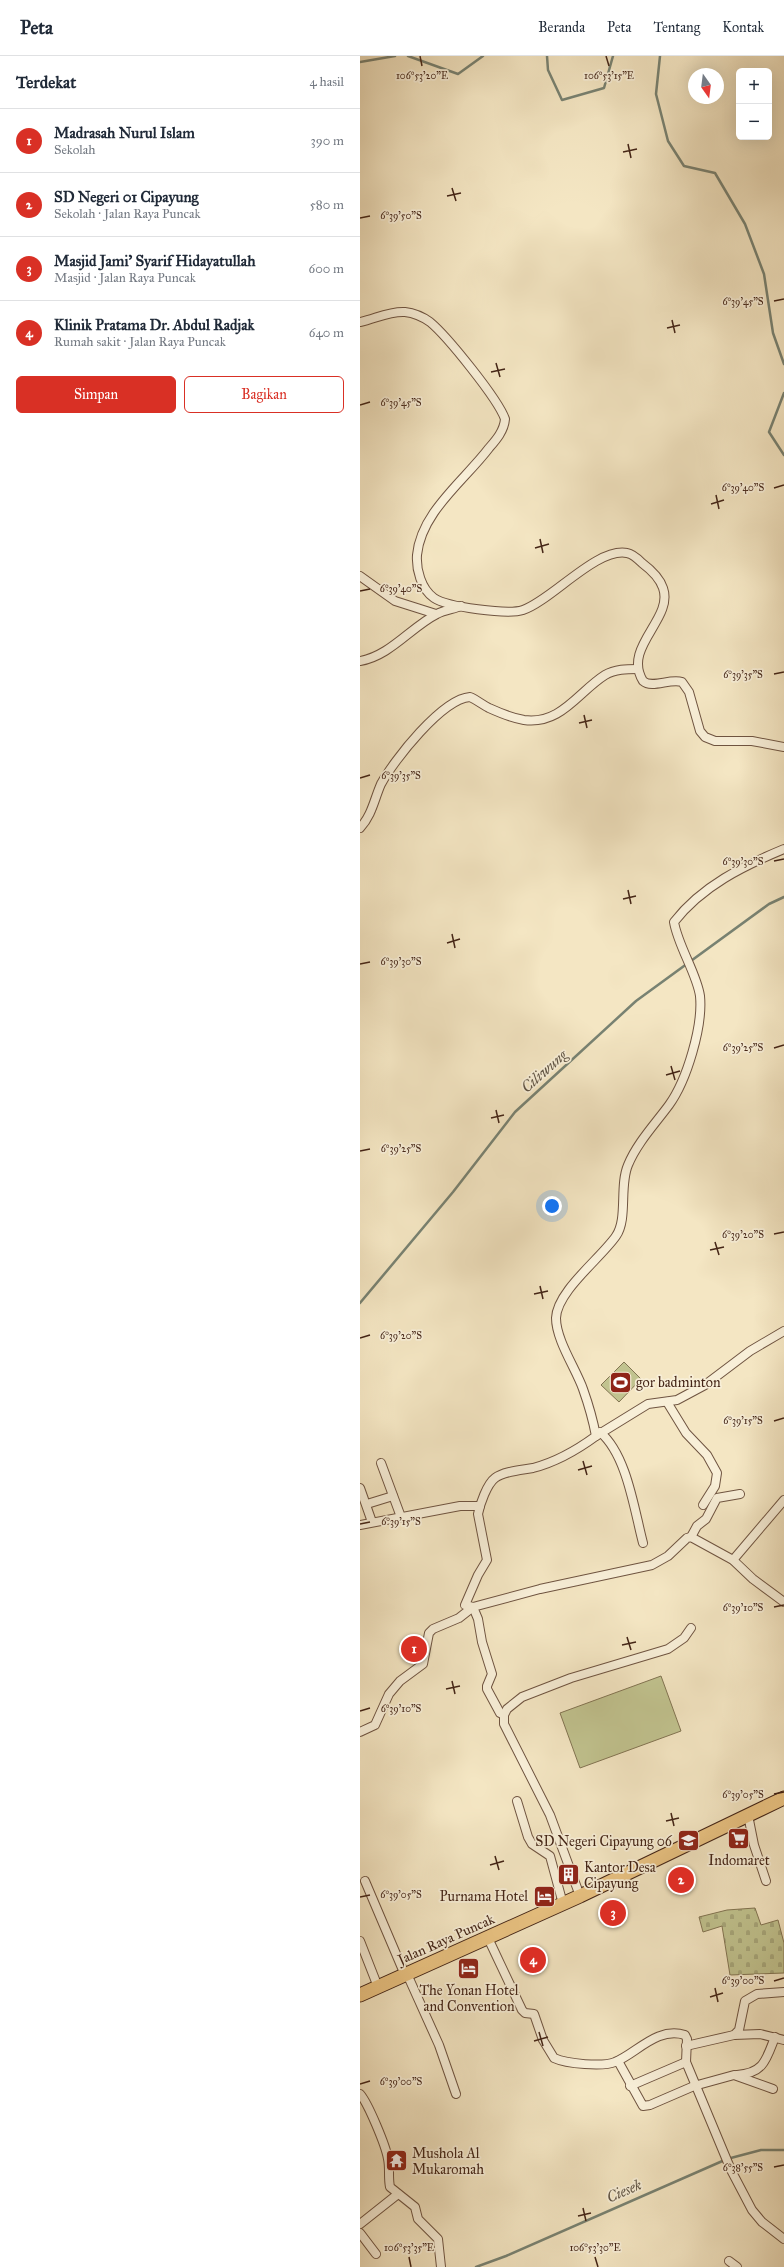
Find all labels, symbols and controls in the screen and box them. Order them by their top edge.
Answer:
text: Peta [20,16,53,39]
text: Beranda [538,19,585,36]
text: Peta [607,19,631,36]
text: Tentang [653,19,700,36]
text: Kontak [722,19,764,36]
north arrow [688,68,724,104]
map controls [736,68,772,140]
button: + [736,68,772,104]
text: 106°53'20"E [396,70,448,82]
text: 106°53'15"E [584,70,634,82]
text: Terdekat [16,72,76,93]
text: 4 hasil [309,74,344,90]
button: − [736,104,772,140]
text: Madrasah Nurul Islam [54,124,195,142]
text: 1 [26,133,32,149]
text: 390 m [311,133,344,149]
text: Sekolah [54,142,96,158]
text: SD Negeri 01 Cipayung [54,188,199,206]
text: 2 [26,197,32,213]
text: 580 m [310,197,344,213]
text: Sekolah · Jalan Raya Puncak [54,206,201,222]
text: 6°39'50"S [380,210,422,222]
text: Masjid Jami' Syarif Hidayatullah [54,252,255,270]
text: 3 [26,261,32,277]
text: 600 m [308,261,344,277]
text: Masjid · Jalan Raya Puncak [54,270,196,286]
text: 6°39'45"S [722,296,764,308]
text: Klinik Pratama Dr. Abdul Radjak [54,316,255,334]
text: 4 [25,325,33,341]
text: 640 m [309,325,344,341]
text: Rumah sakit · Jalan Raya Puncak [54,334,226,350]
button: Simpan [16,376,176,413]
button: Bagikan [184,376,344,413]
text: 6°39'45"S [380,397,422,409]
text: 6°39'40"S [722,482,764,494]
text: 6°39'40"S [380,583,422,595]
text: 6°39'35"S [723,669,763,681]
text: 6°39'35"S [381,770,421,782]
text: 6°39'30"S [723,856,764,868]
text: 6°39'30"S [381,956,422,968]
text: 6°39'25"S [723,1042,764,1054]
water label: Ciliwung [517,1045,572,1096]
text: 6°39'25"S [381,1143,422,1155]
your location [542,1196,562,1216]
text: 6°39'20"S [722,1229,764,1241]
text: 6°39'20"S [380,1330,422,1342]
sports icon: gor badminton [608,1369,634,1395]
place label: gor badminton [636,1374,721,1391]
text: 6°39'15"S [723,1415,763,1427]
text: 6°39'15"S [381,1516,421,1528]
text: 6°39'10"S [723,1602,764,1614]
pin: 1 [401,1634,427,1664]
text: 6°39'10"S [381,1703,422,1715]
text: 6°39'05"S [722,1789,764,1801]
supermarket icon: Indomaret [726,1825,752,1851]
school or university icon: SD Negeri Cipayung 06 [675,1828,701,1854]
place label: SD Negeri Cipayung 06 [535,1833,673,1850]
place label: Indomaret [708,1852,770,1869]
place label: Kantor Desa Cipayung [584,1859,656,1892]
building icon: Kantor Desa Cipayung [556,1862,582,1888]
pin: 2 [668,1865,694,1895]
hotel icon: Purnama Hotel [531,1883,557,1909]
place label: Purnama Hotel [439,1888,528,1905]
text: 6°39'05"S [380,1889,422,1901]
pin: 3 [600,1898,626,1928]
street label: Jalan Raya Puncak [393,1910,498,1970]
pin: 4 [520,1945,546,1975]
hotel icon: The Yonan Hotel and Convention [456,1955,482,1981]
text: 6°39'00"S [722,1975,765,1987]
place label: The Yonan Hotel and Convention [419,1982,519,2015]
text: 6°39'00"S [380,2076,423,2088]
place label: Mushola Al Mukaromah [412,2145,484,2178]
temple icon: Mushola Al Mukaromah [384,2148,410,2174]
text: 6°38'55"S [723,2162,763,2174]
water label: Ciesek [604,2175,645,2206]
text: 106°53'35"E [384,2242,434,2254]
text: 106°53'30"E [569,2242,621,2254]

